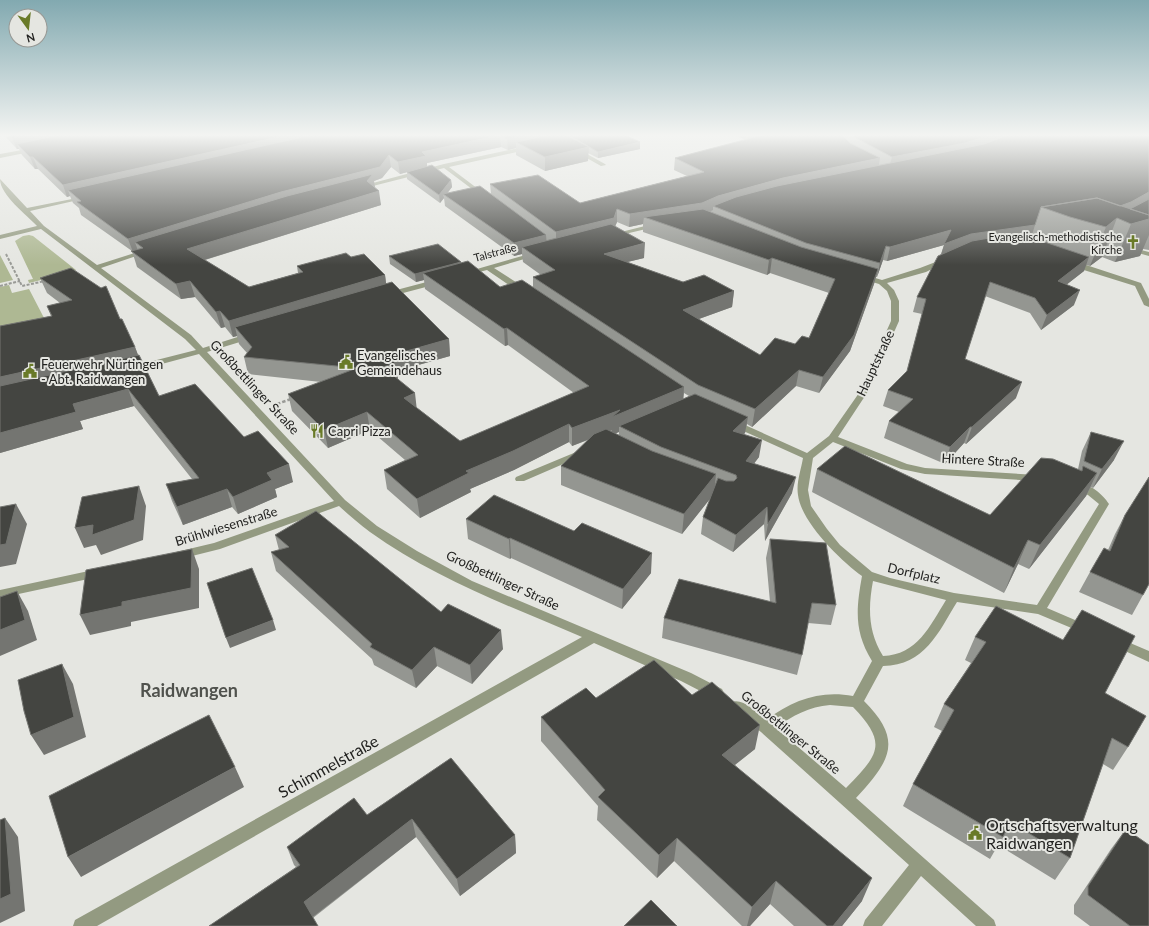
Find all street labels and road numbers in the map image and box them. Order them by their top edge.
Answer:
street label: Talstraße [472,240,518,264]
street label: Hauptstraße [853,327,897,399]
street label: Großbettlinger Straße [207,336,303,438]
street label: Hintere Straße [941,450,1025,470]
street label: Brühlwiesenstraße [173,503,279,549]
street label: Großbettlinger Straße [444,547,562,613]
street label: Dorfplatz [886,559,942,587]
street label: Großbettlinger Straße [738,687,844,777]
street label: Schimmelstraße [275,731,381,801]

